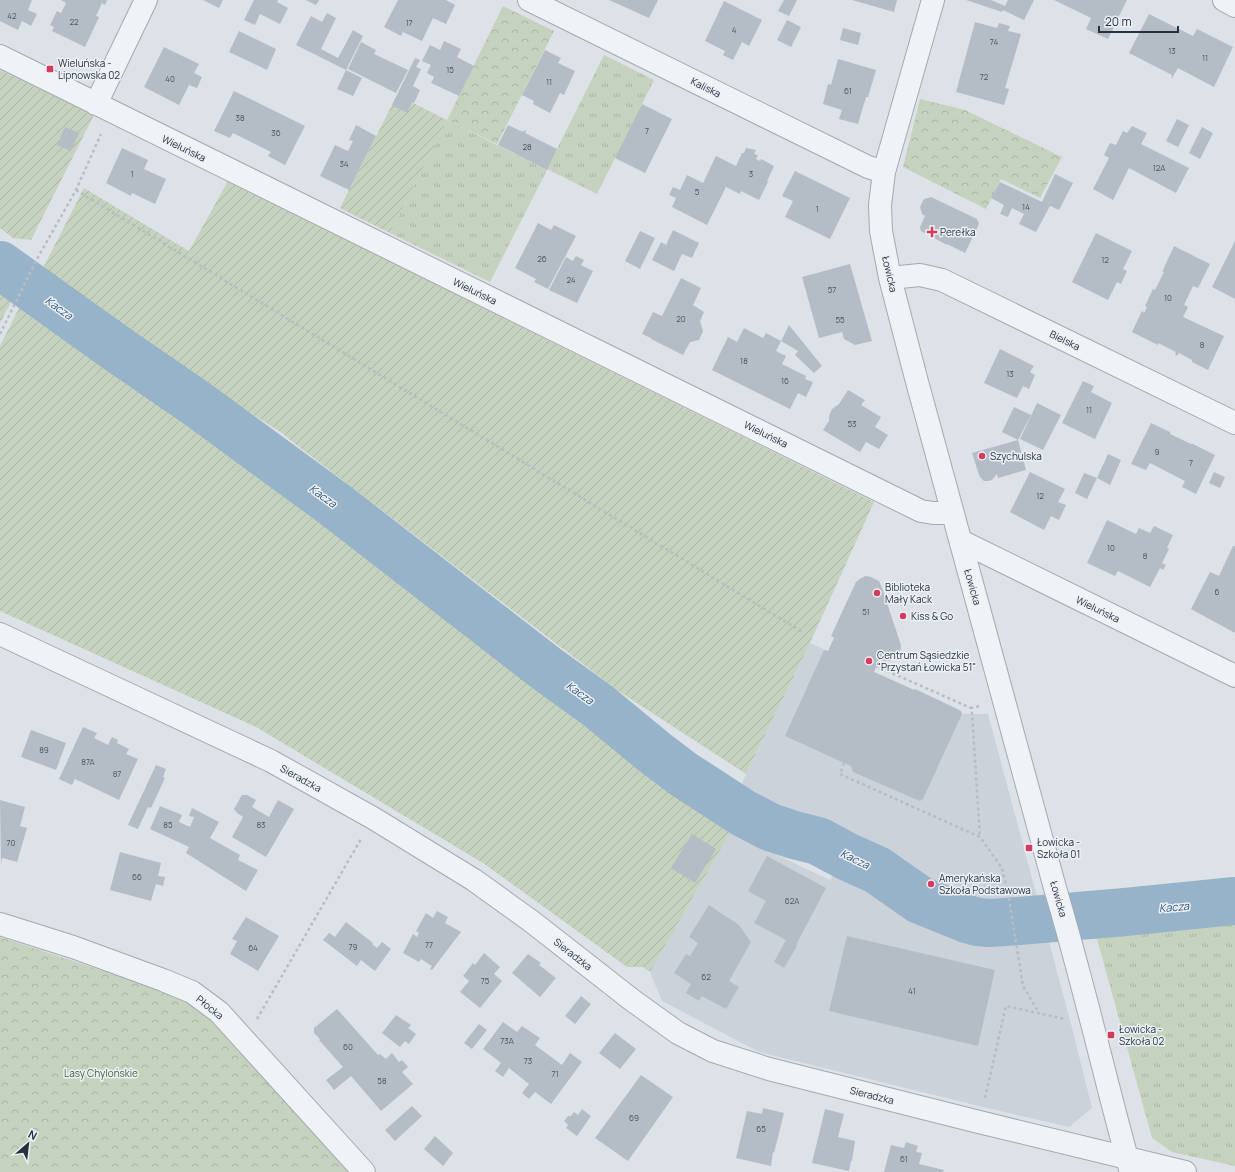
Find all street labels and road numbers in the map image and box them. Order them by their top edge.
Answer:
street label: Kaliska [689,74,723,100]
street label: Wieluńska [160,131,208,165]
street label: Łowicka [879,254,901,294]
street label: Wieluńska [451,274,499,308]
street label: Bielska [1047,327,1083,353]
street label: Wieluńska [742,417,790,451]
street label: Łowicka [961,567,985,607]
street label: Wieluńska [1074,592,1122,626]
street label: Sieradzka [278,761,324,795]
street label: Łowicka [1047,879,1071,919]
street label: Sieradzka [551,935,595,973]
street label: Płocka [193,992,227,1022]
street label: Sieradzka [848,1083,896,1107]

